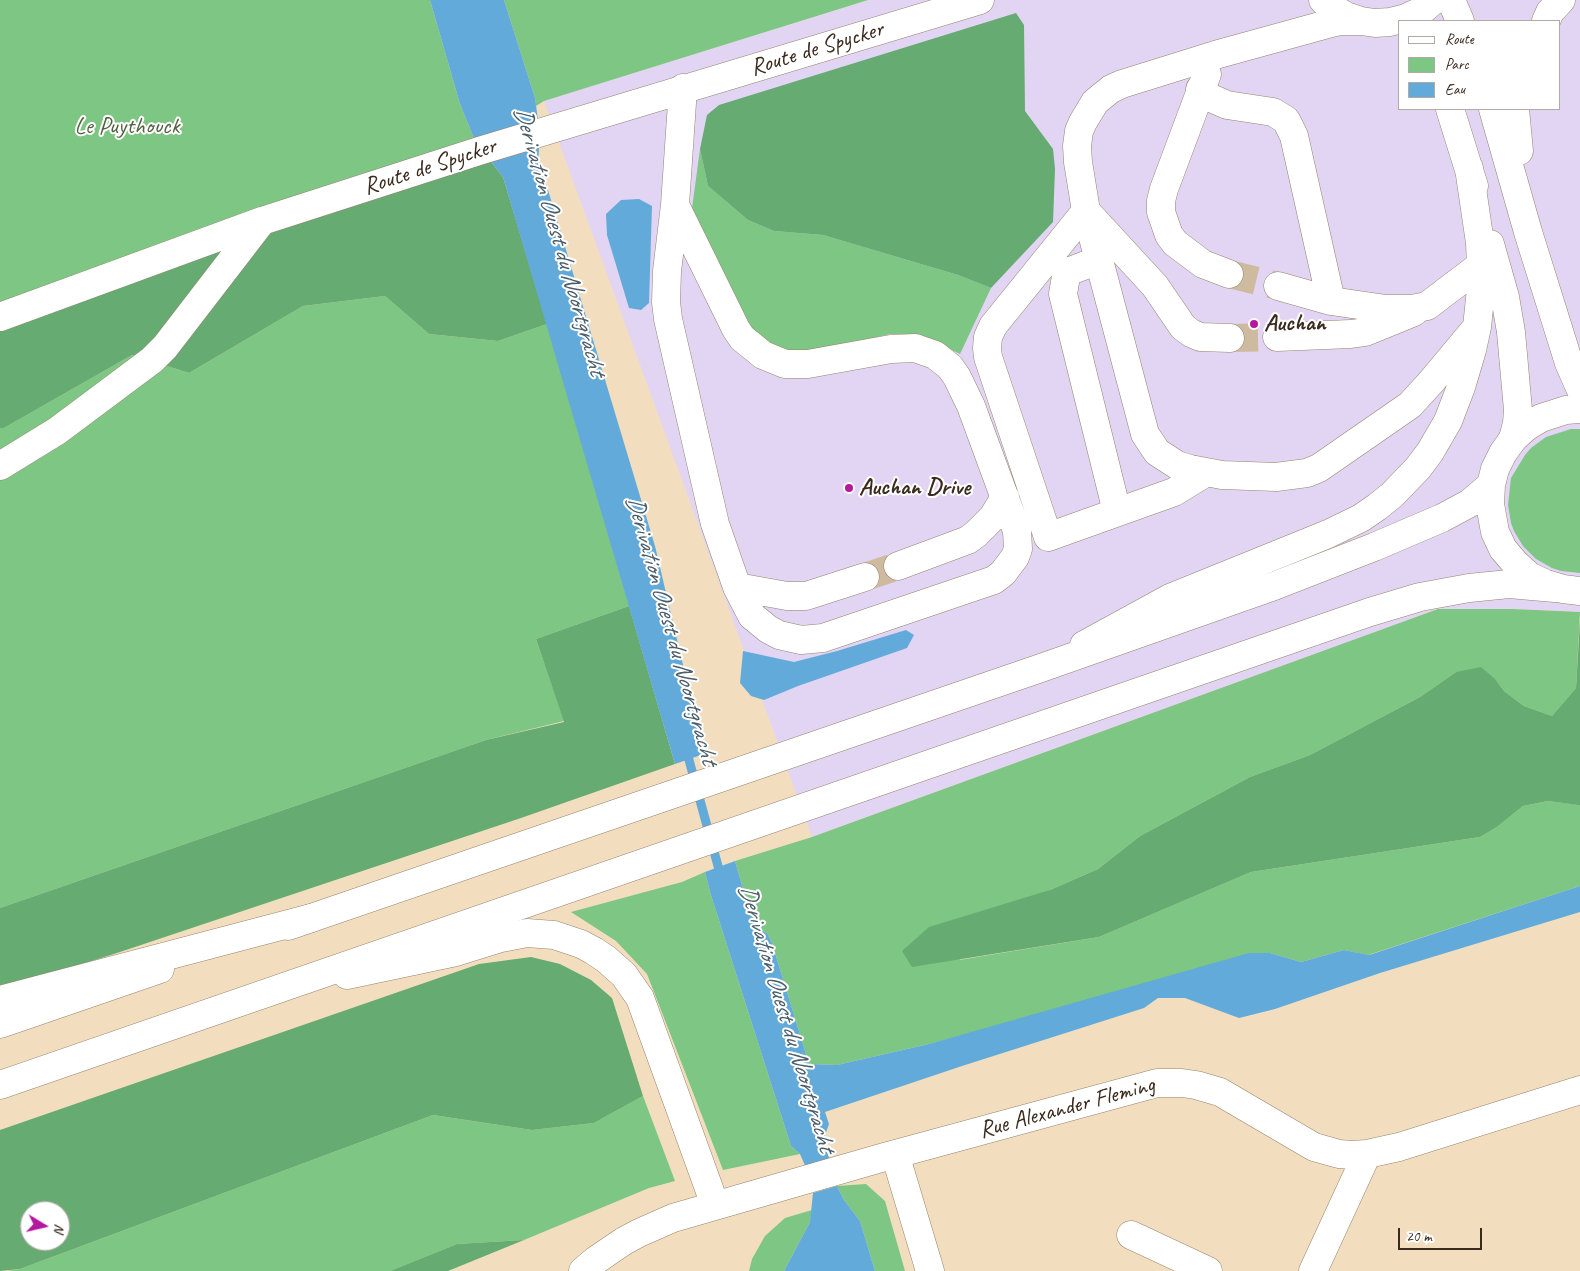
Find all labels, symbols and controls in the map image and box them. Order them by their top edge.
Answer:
street label: Route de Spycker [747,15,887,83]
legend [1398,20,1560,110]
text: Route [1445,30,1474,49]
text: Parc [1445,55,1469,74]
text: Eau [1445,80,1465,99]
water label: Derivation Ouest du Noortgracht [506,103,612,379]
park label: Le Puythouck [75,113,179,141]
street label: Route de Spycker [360,132,500,202]
place label: Auchan [1264,310,1326,338]
marker: Auchan [1248,318,1260,330]
place label: Auchan Drive [859,474,970,502]
marker: Auchan Drive [843,482,855,494]
water label: Derivation Ouest du Noortgracht [618,492,724,768]
water label: Derivation Ouest du Noortgracht [731,881,841,1155]
street label: Rue Alexander Fleming [976,1071,1158,1145]
north arrow [20,1201,70,1251]
scale bar [1400,1218,1484,1250]
text: N [50,1223,68,1234]
text: 20 m [1406,1227,1432,1246]

